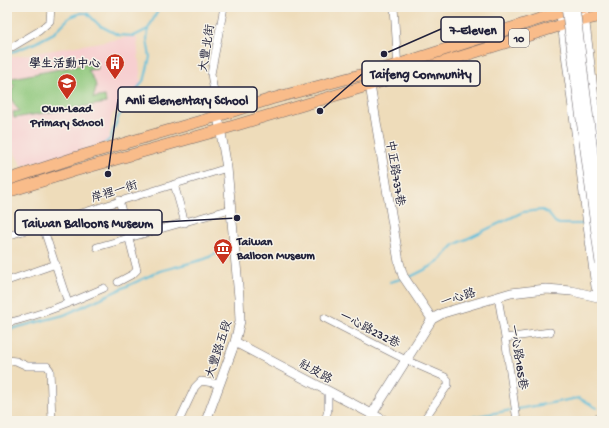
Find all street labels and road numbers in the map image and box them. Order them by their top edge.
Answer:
street label: 大豐北街 [195,23,219,73]
road number: 10 [509,29,529,47]
street label: 中正路737巷 [382,139,407,207]
street label: 岸裡一街 [89,178,140,207]
street label: 一心路 [439,286,478,311]
street label: 一心路232巷 [337,309,402,352]
street label: 大豐路五段 [202,318,236,380]
street label: 一心路185巷 [505,324,530,391]
street label: 社皮路 [296,357,335,388]

